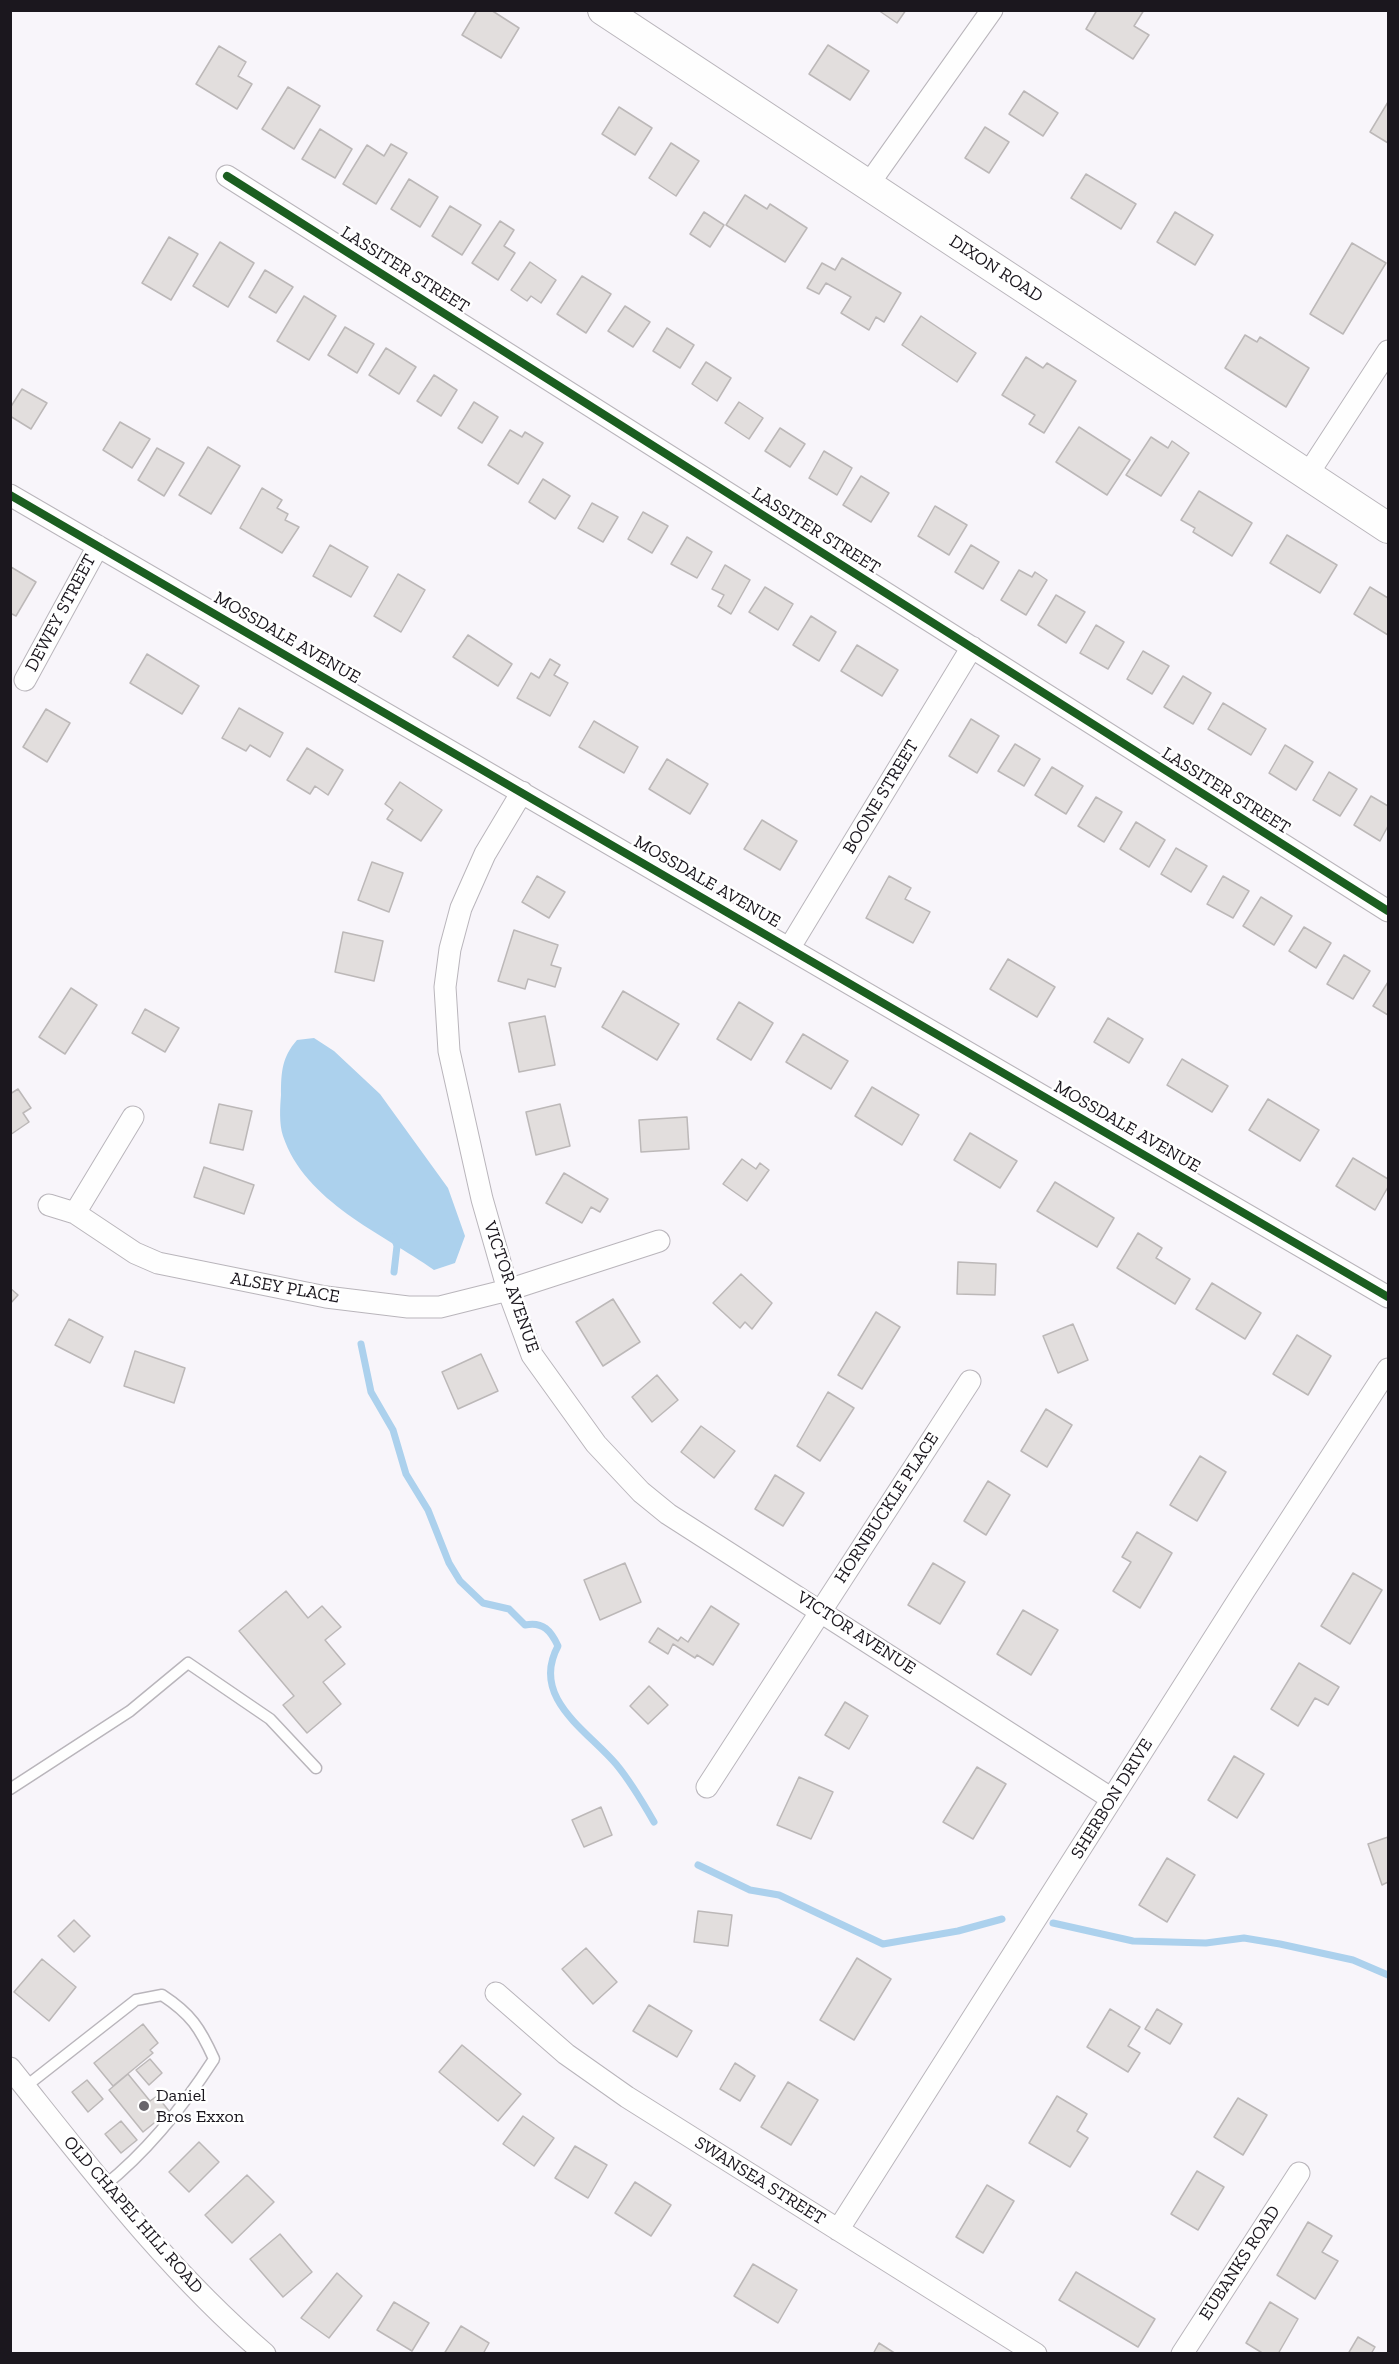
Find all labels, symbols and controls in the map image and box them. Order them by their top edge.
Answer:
street label: LASSITER STREET [337,222,473,318]
street label: DIXON ROAD [945,231,1047,307]
street label: LASSITER STREET [748,483,884,579]
street label: DEWEY STREET [21,551,101,675]
street label: MOSSDALE AVENUE [210,587,364,689]
street label: BOONE STREET [839,736,923,858]
street label: LASSITER STREET [1158,743,1294,839]
street label: MOSSDALE AVENUE [630,831,784,933]
street label: MOSSDALE AVENUE [1050,1076,1204,1178]
street label: VICTOR AVENUE [478,1218,544,1356]
street label: ALSEY PLACE [229,1268,341,1308]
street label: HORNBUCKLE PLACE [830,1429,944,1587]
street label: VICTOR AVENUE [792,1586,920,1680]
street label: SHERBON DRIVE [1066,1735,1158,1863]
place label: Daniel Bros Exxon [156,2085,244,2128]
marker: Daniel Bros Exxon [137,2099,151,2113]
street label: OLD CHAPEL HILL ROAD [59,2132,207,2298]
street label: SWANSEA STREET [691,2132,829,2230]
street label: EUBANKS ROAD [1195,2202,1285,2324]

